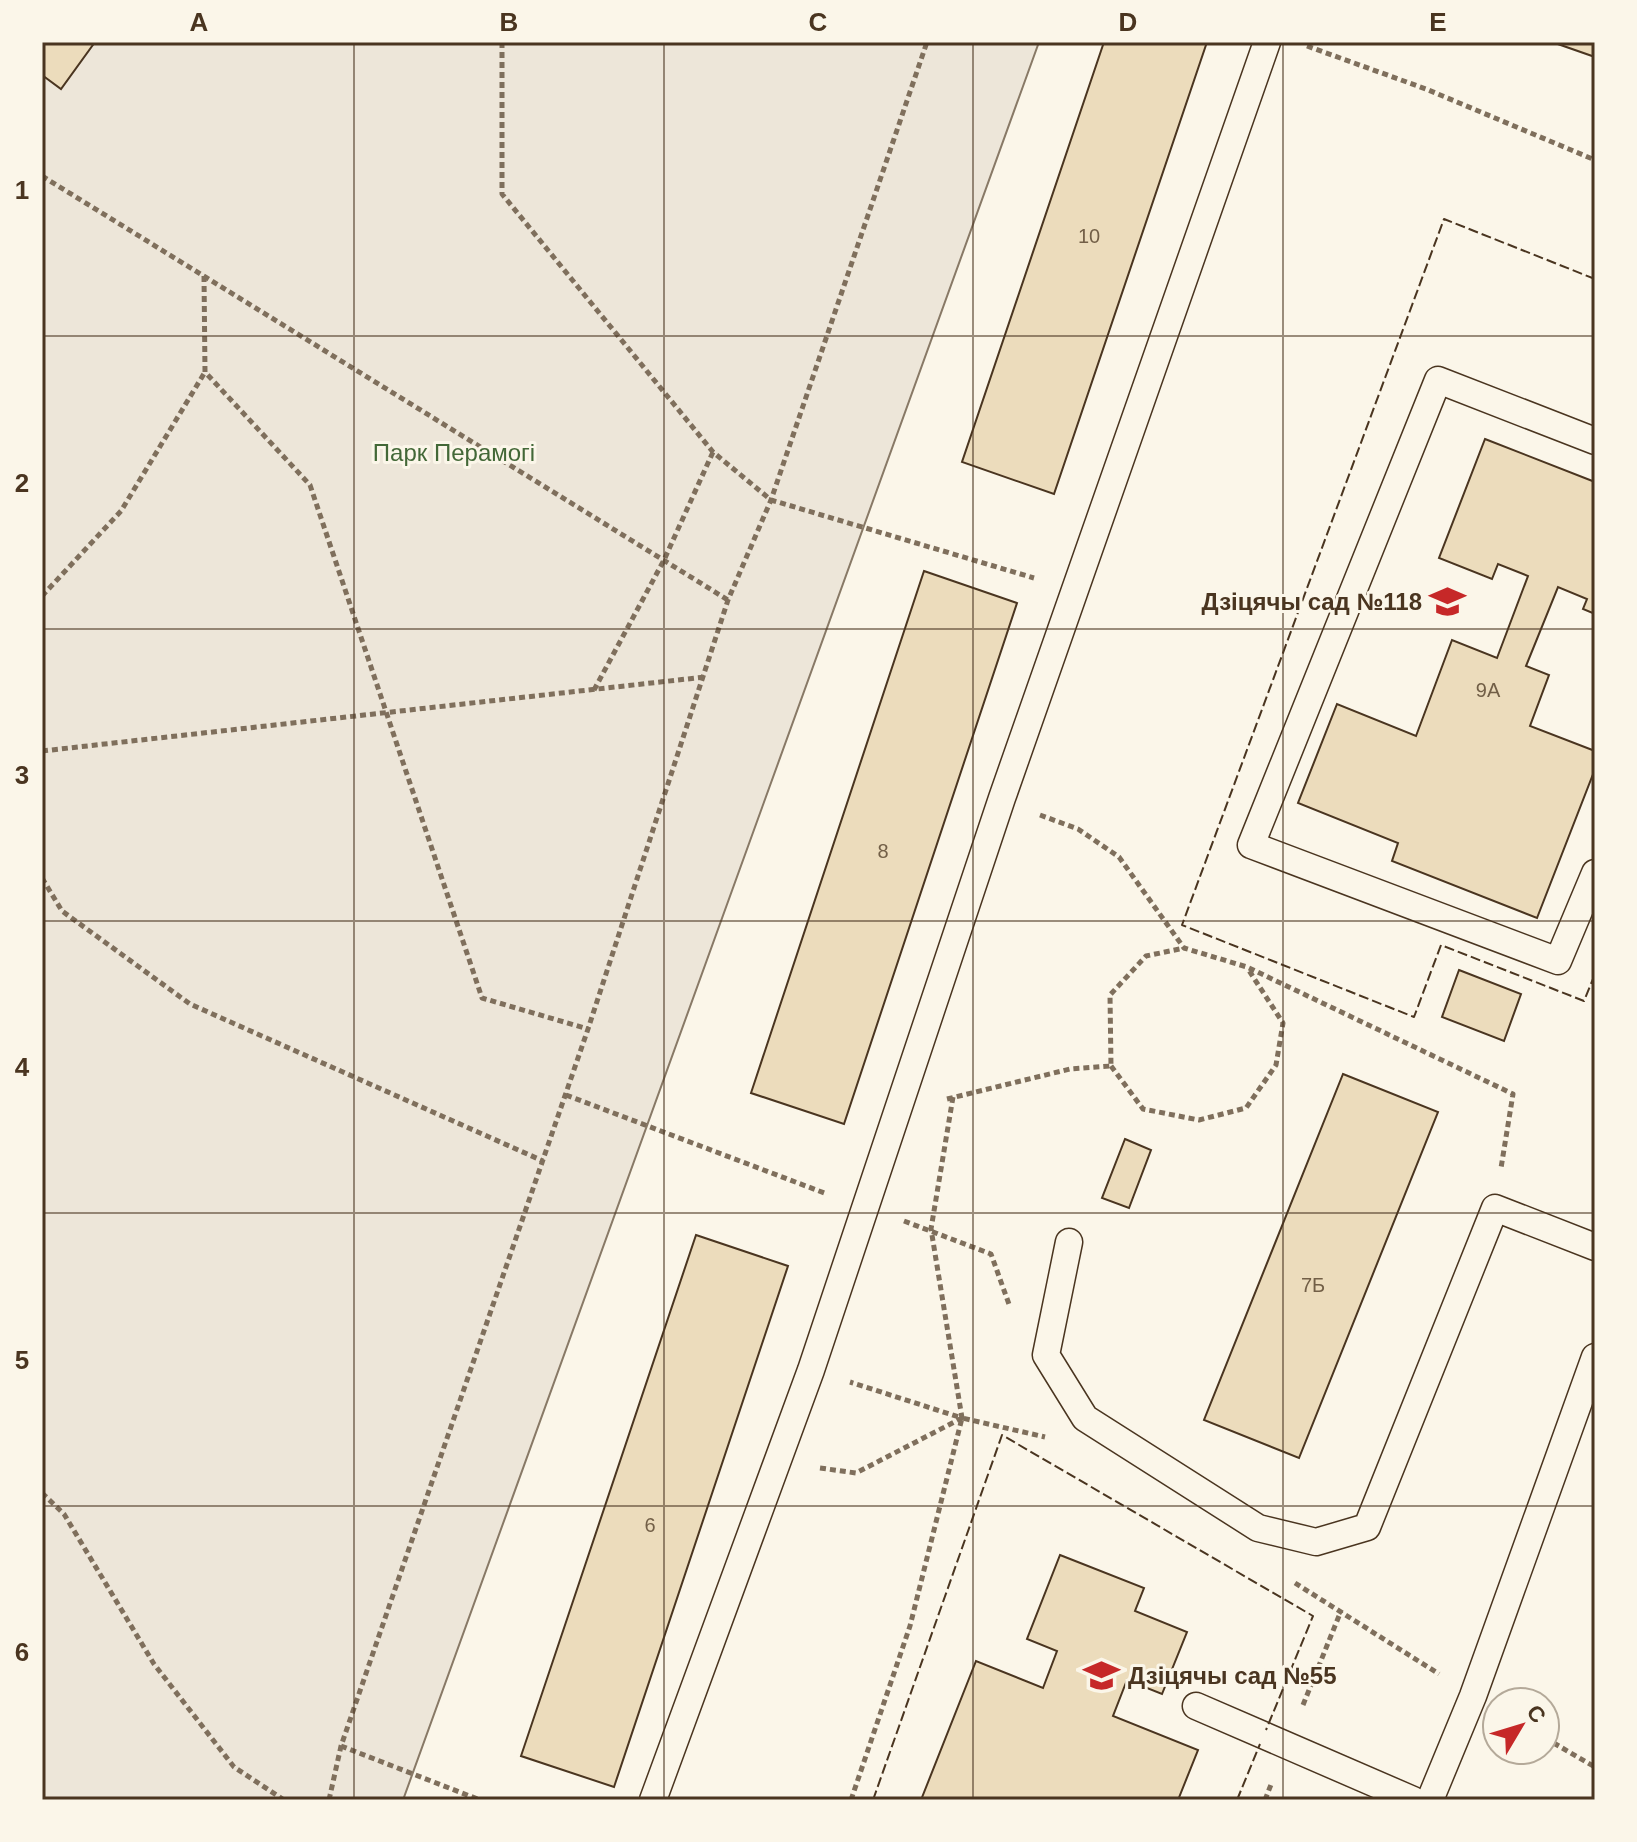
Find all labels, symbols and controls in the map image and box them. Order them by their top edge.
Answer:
text: A [190,7,209,37]
text: B [500,7,518,37]
text: C [809,7,828,37]
text: D [1119,7,1137,37]
text: E [1429,7,1447,37]
text: 1 [15,175,29,205]
house number: 10 [1078,225,1100,247]
park label: Парк Перамогі [373,439,535,466]
text: 2 [15,468,29,498]
school or university icon: Дзіцячы сад №118 [1429,583,1467,621]
place label: Дзіцячы сад №118 [1201,588,1422,615]
house number: 9А [1476,679,1501,701]
text: 3 [15,760,29,790]
house number: 8 [877,840,889,862]
text: 4 [15,1052,30,1082]
house number: 7Б [1301,1274,1325,1296]
text: 5 [15,1345,29,1375]
house number: 6 [644,1514,656,1536]
text: 6 [15,1637,29,1667]
school or university icon: Дзіцячы сад №55 [1083,1657,1121,1695]
place label: Дзіцячы сад №55 [1128,1662,1337,1689]
north arrow [1481,1686,1561,1766]
text: С [1522,1700,1551,1728]

